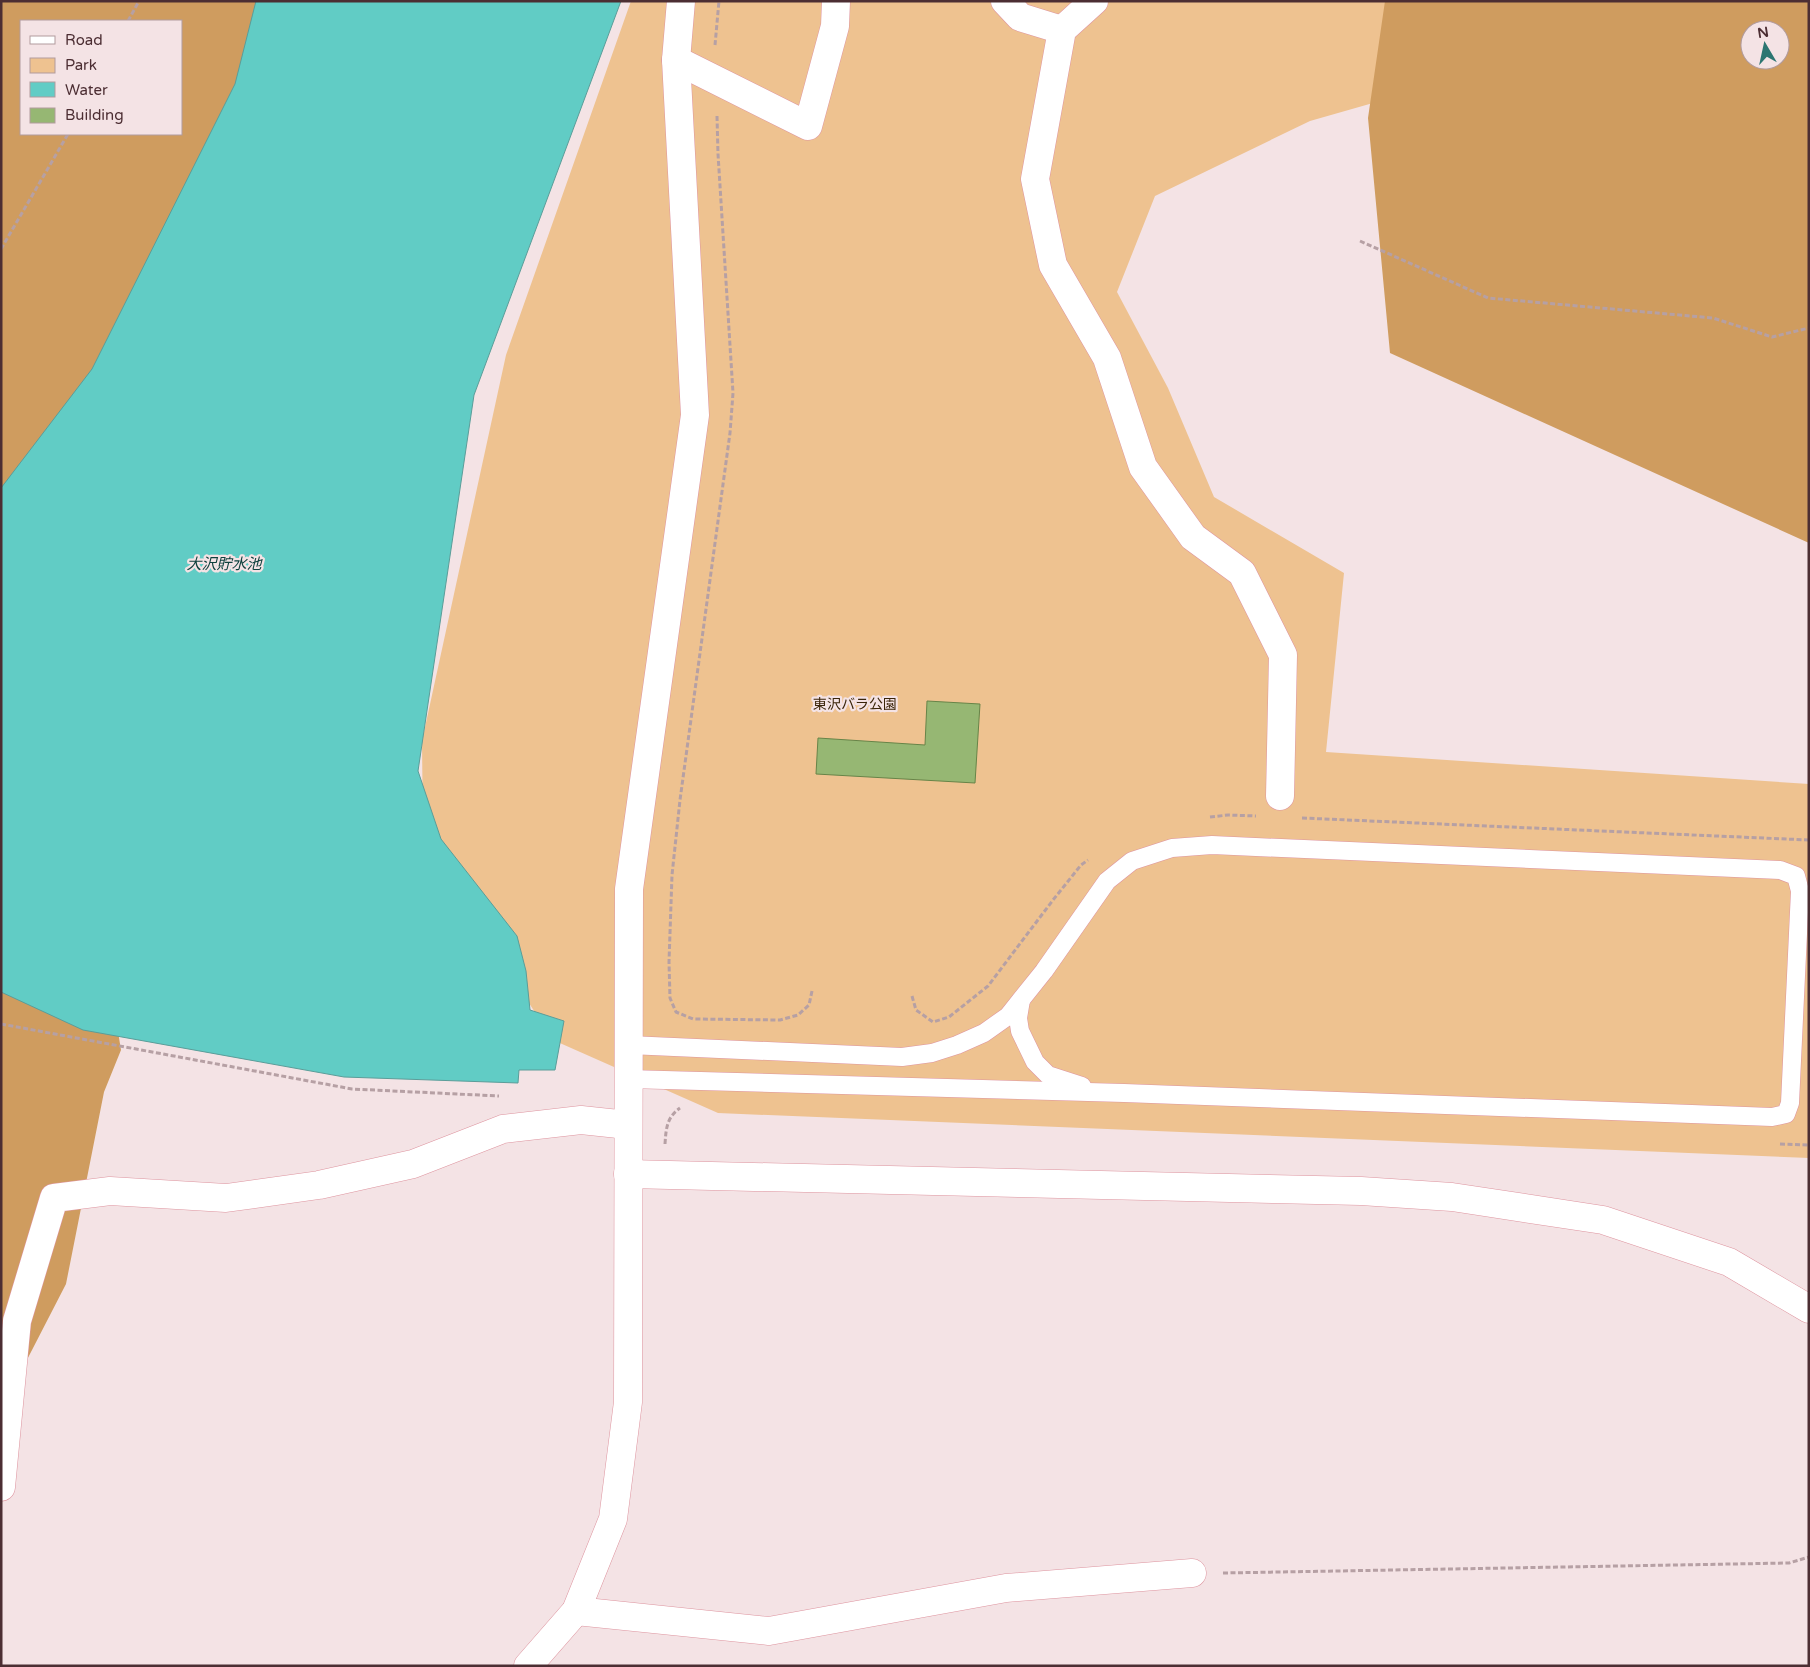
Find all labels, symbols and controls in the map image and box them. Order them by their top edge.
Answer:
legend [20,20,182,135]
north arrow [1740,20,1790,70]
text: N [1756,23,1770,42]
text: Road [65,31,103,49]
text: Park [65,56,97,74]
text: Water [65,81,108,99]
text: Building [65,106,124,124]
water label: 大沢貯水池 [186,555,263,573]
park label: 東沢バラ公園 [813,696,897,713]

